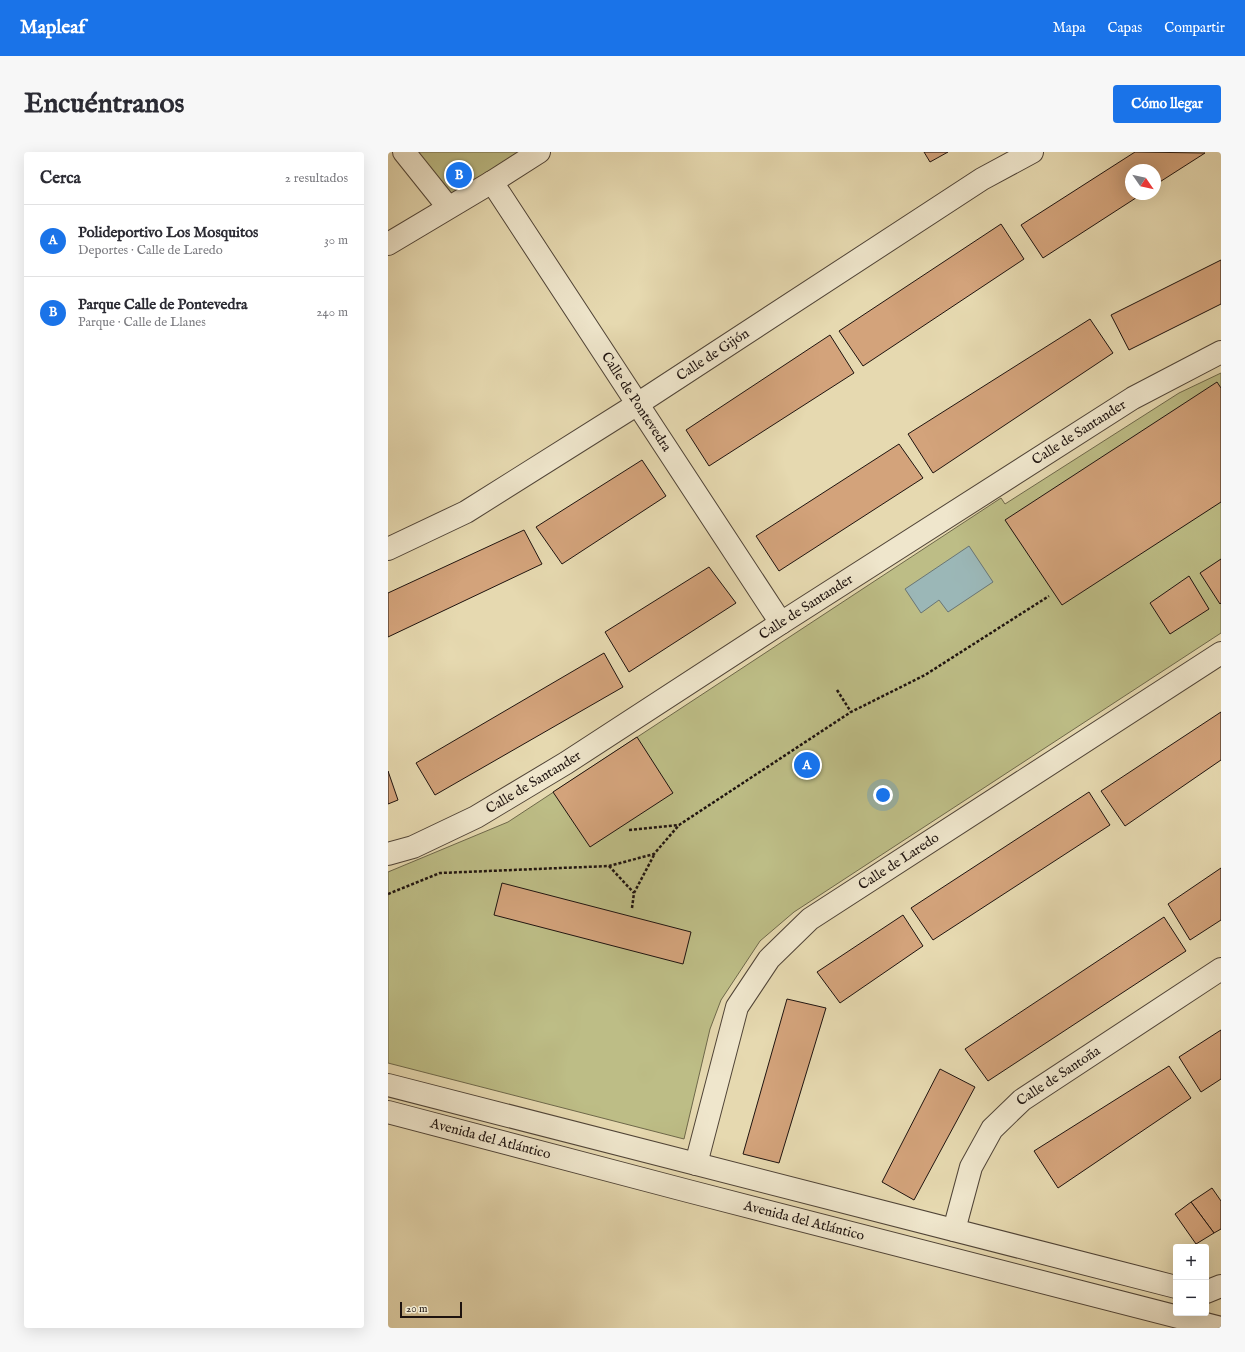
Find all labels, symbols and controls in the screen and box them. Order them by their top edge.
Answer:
text: Mapleaf [20,16,85,40]
text: Mapa [1053,19,1086,37]
text: Capas [1108,19,1142,37]
text: Compartir [1164,19,1225,37]
button: Cómo llegar [1113,85,1221,123]
text: Encuéntranos [24,87,184,122]
pin: B [446,160,472,190]
north arrow [1125,164,1161,200]
text: Cerca [40,168,81,189]
text: 2 resultados [285,170,348,187]
text: Polideportivo Los Mosquitos [78,223,258,242]
text: A [49,232,57,249]
text: 30 m [324,232,348,249]
text: Deportes · Calle de Laredo [78,242,223,259]
text: Parque Calle de Pontevedra [78,295,247,314]
text: B [49,304,57,321]
text: 240 m [316,304,348,321]
text: Parque · Calle de Llanes [78,314,206,331]
street label: Calle de Gijón [673,324,753,385]
street label: Calle de Pontevedra [597,349,676,456]
street label: Calle de Santander [1029,396,1129,469]
street label: Calle de Santander [756,570,857,644]
street label: Calle de Santander [483,746,585,818]
pin: A [794,750,820,780]
your location [873,785,893,805]
street label: Calle de Laredo [855,829,943,894]
street label: Calle de Santoña [1013,1041,1105,1110]
street label: Avenida del Atlántico [427,1114,553,1164]
street label: Avenida del Atlántico [741,1196,867,1245]
map controls [1173,1244,1209,1316]
button: + [1173,1244,1209,1280]
button: − [1173,1280,1209,1316]
scale bar [400,1300,462,1319]
text: 20 m [406,1302,427,1316]

